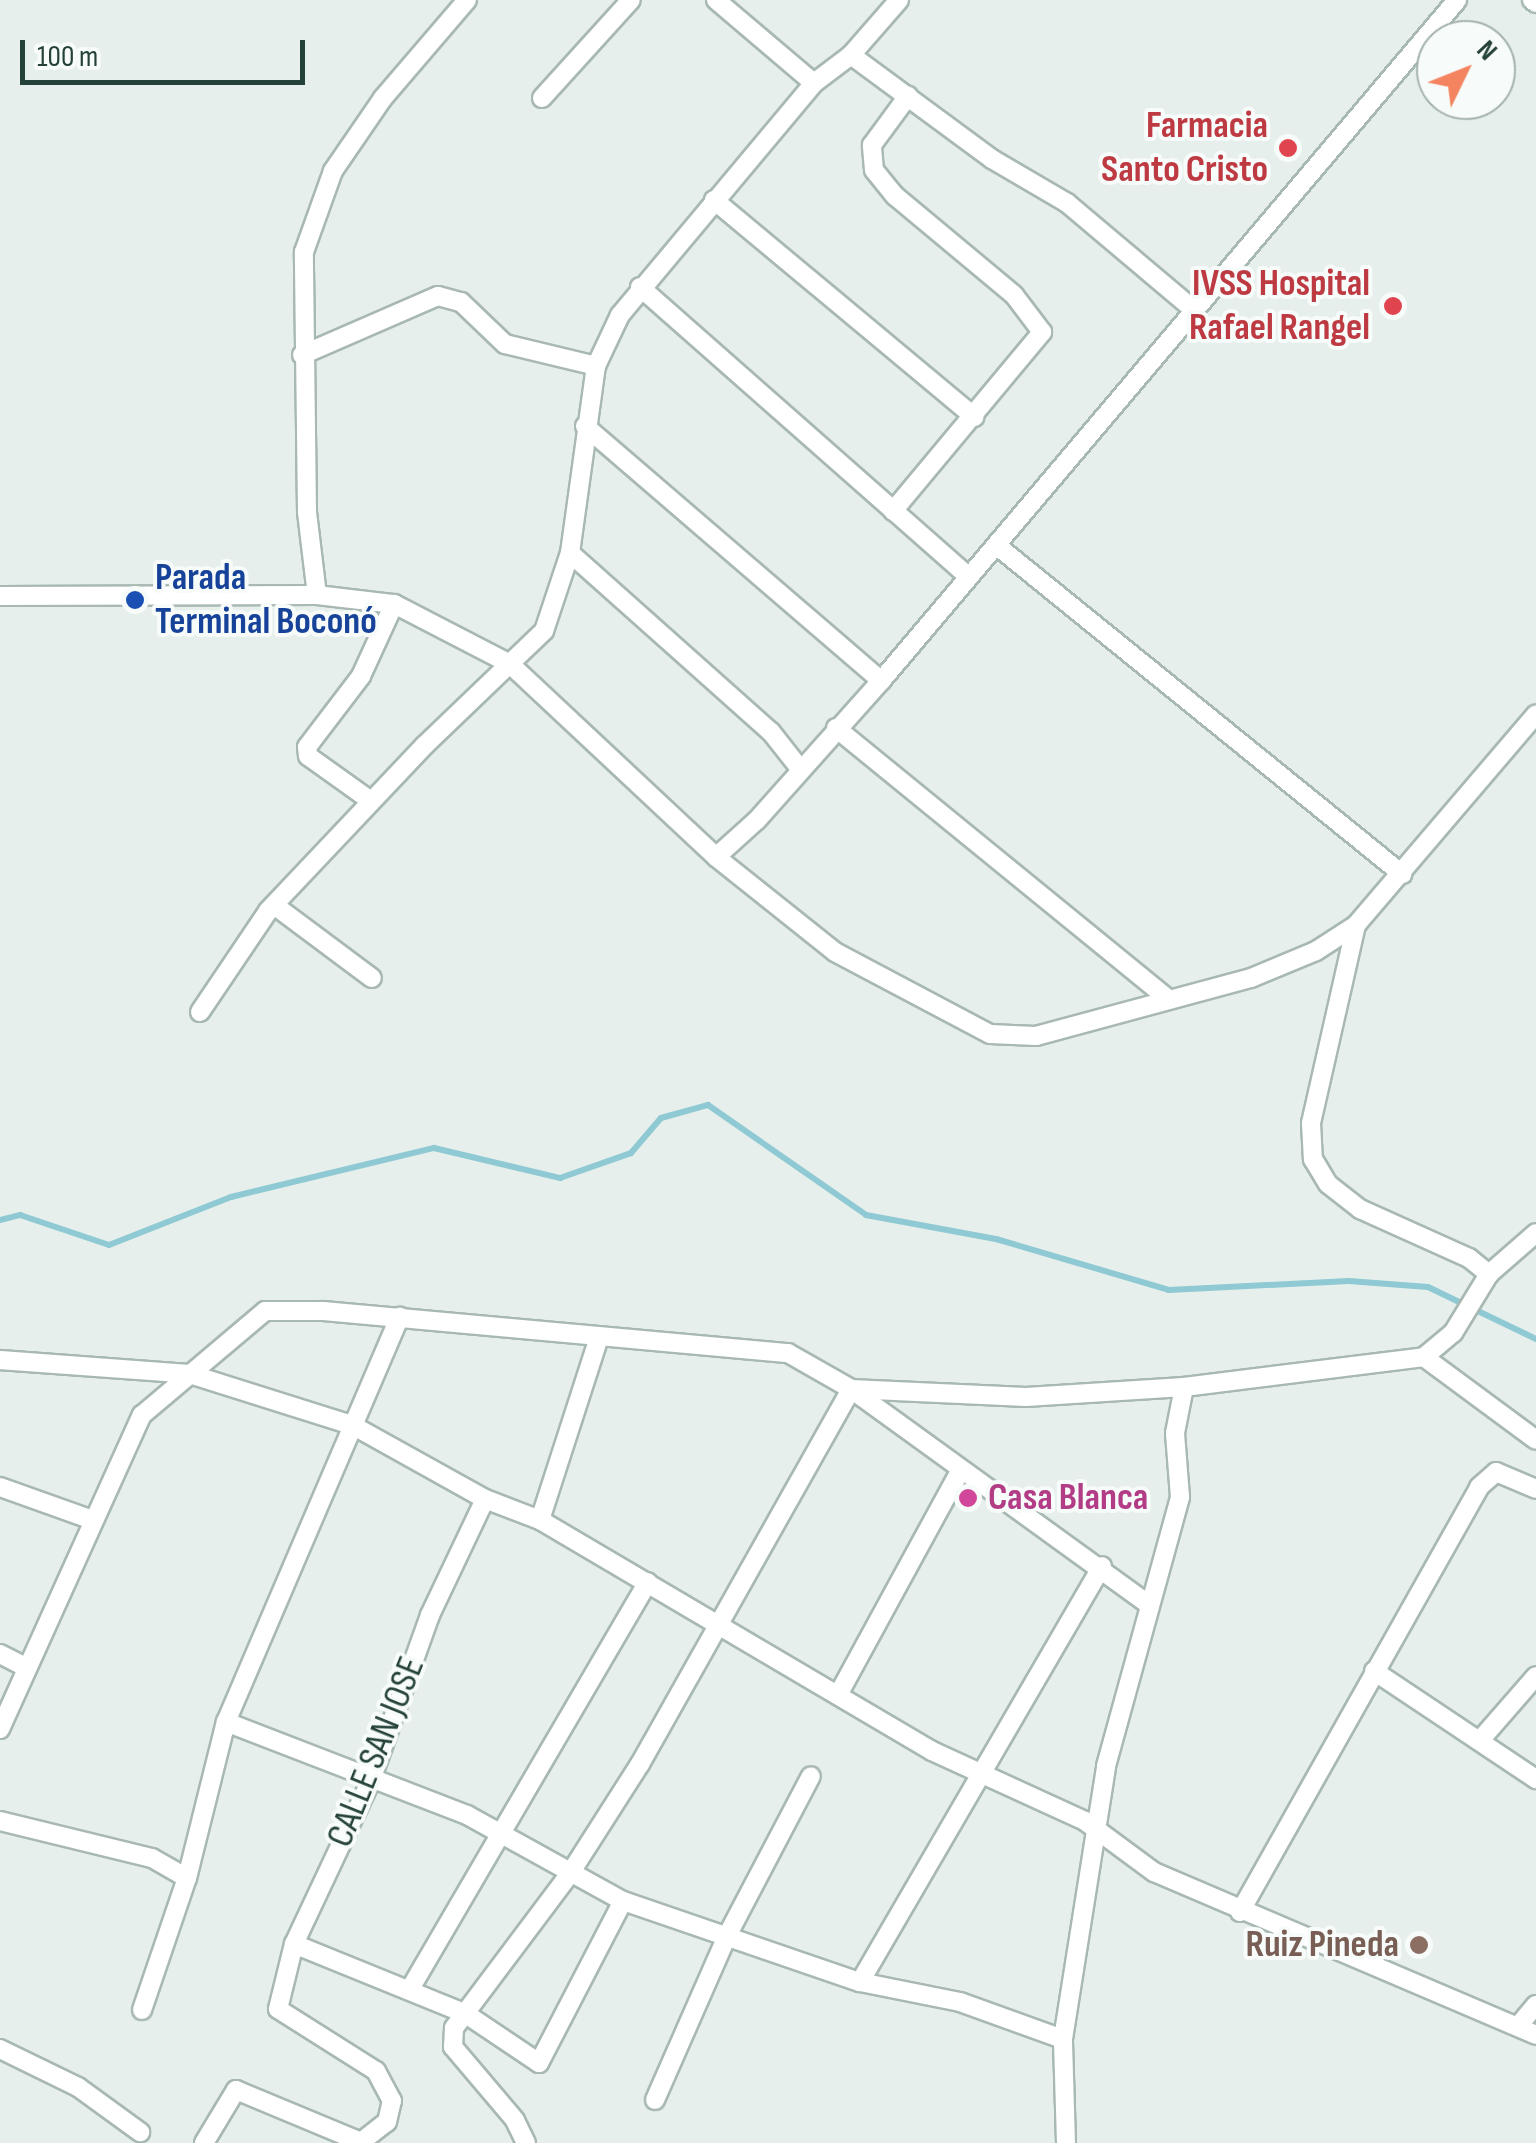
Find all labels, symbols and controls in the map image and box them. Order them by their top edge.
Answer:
scale bar [25,20,310,82]
north arrow [1416,20,1516,120]
text: N [1470,34,1504,67]
text: 100 m [37,39,98,75]
place label: Farmacia Santo Cristo [1101,103,1268,192]
marker: Farmacia Santo Cristo [1277,137,1299,159]
place label: IVSS Hospital Rafael Rangel [1189,261,1370,350]
marker: IVSS Hospital Rafael Rangel [1380,293,1406,319]
place label: Parada Terminal Boconó [155,555,377,644]
marker: Parada Terminal Boconó [124,589,146,611]
place label: Casa Blanca [988,1475,1148,1521]
marker: Casa Blanca [957,1487,979,1509]
street label: CALLE SAN JOSE [317,1650,435,1854]
place label: Ruiz Pineda [1245,1922,1399,1968]
marker: Ruiz Pineda [1408,1934,1430,1956]

